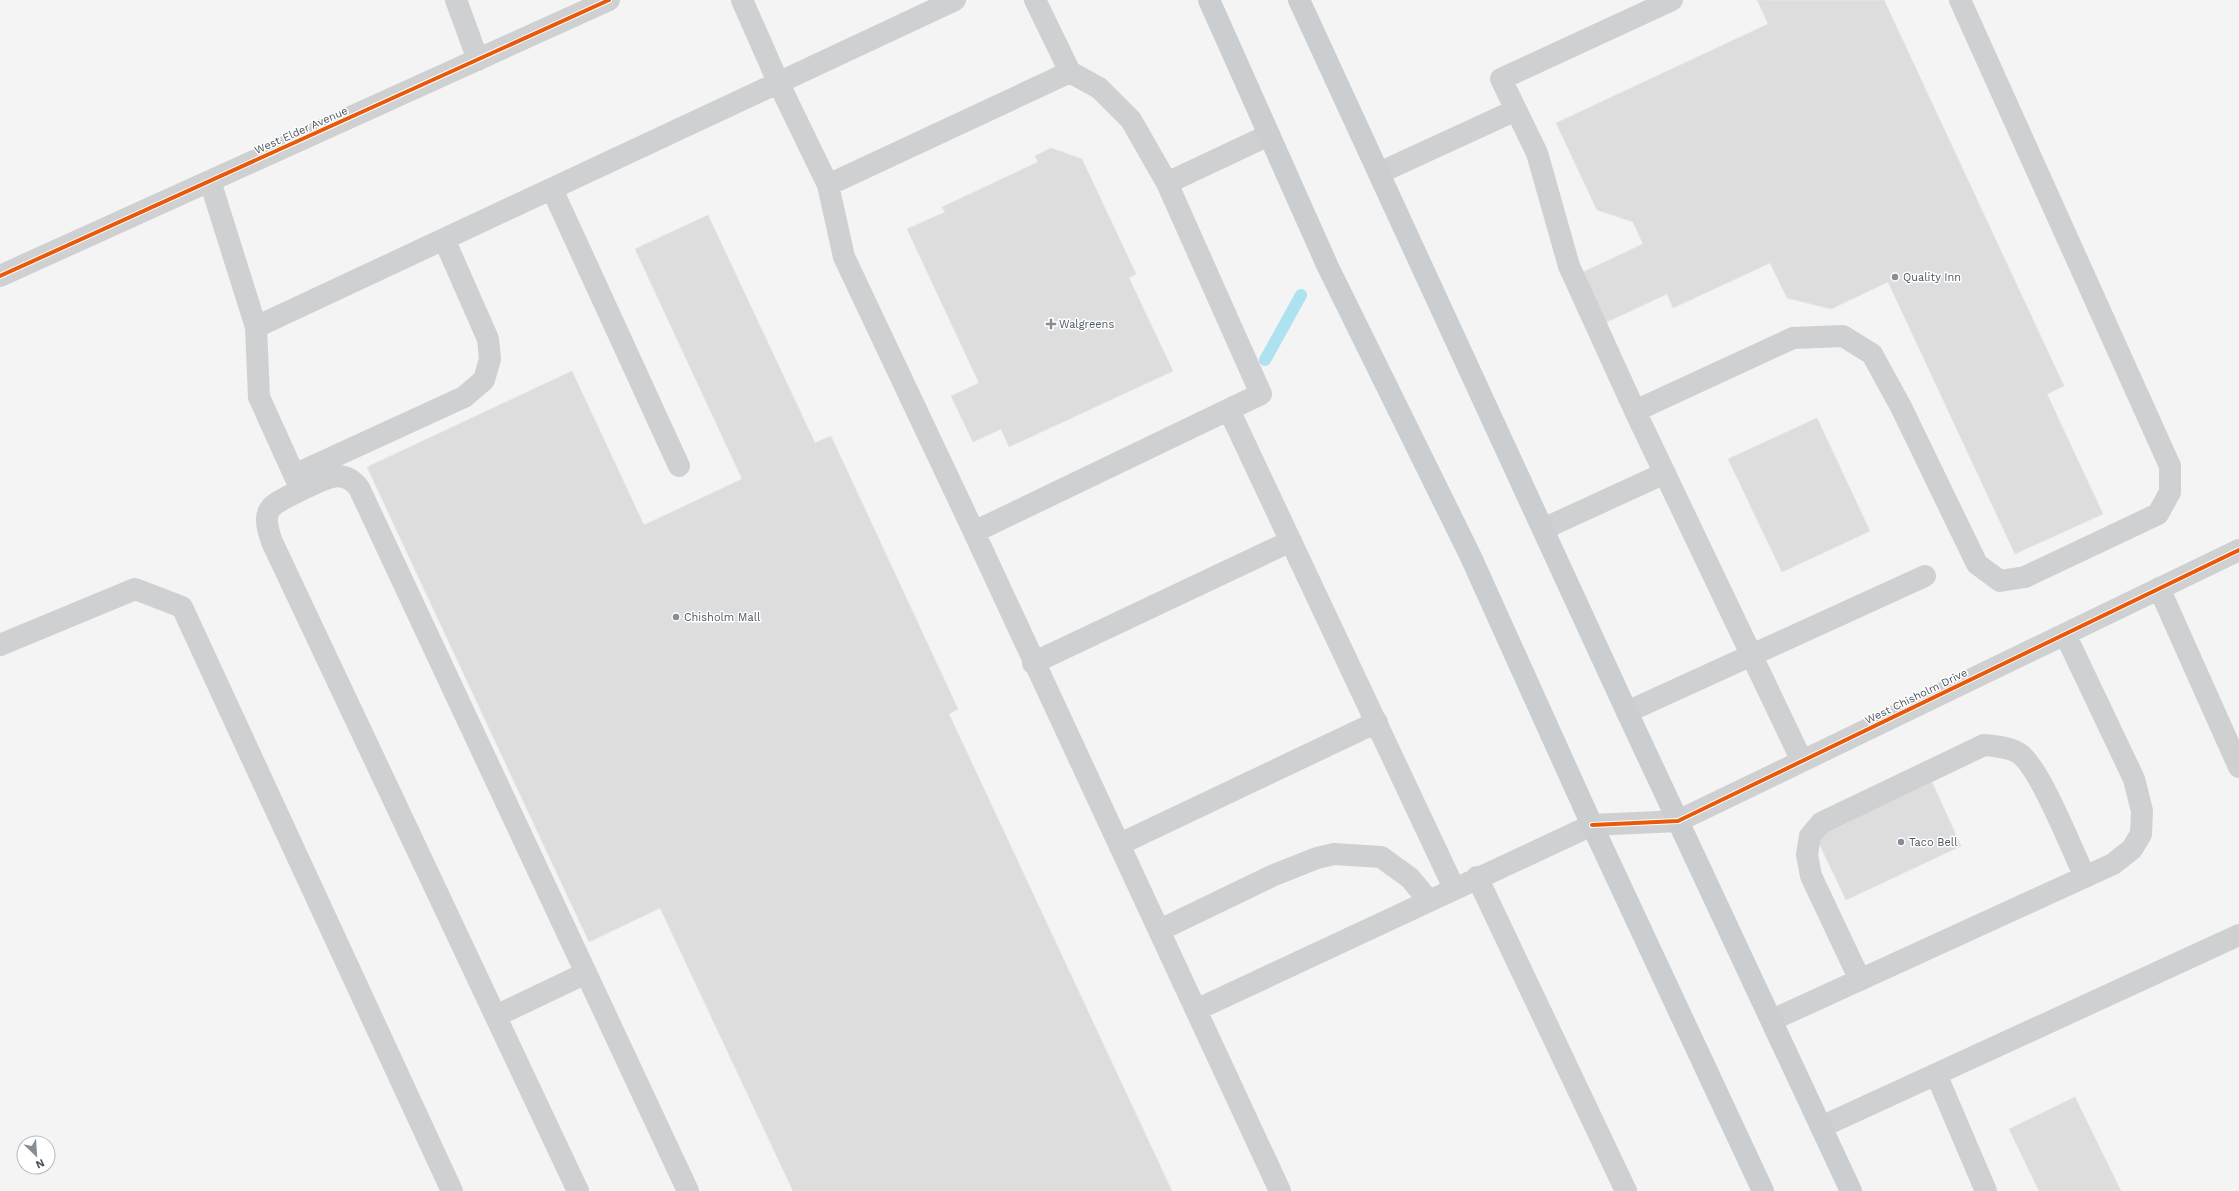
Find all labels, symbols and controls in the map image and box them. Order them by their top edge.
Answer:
street label: West Elder Avenue [253,104,350,157]
place label: Quality Inn [1903,271,1961,284]
marker: Quality Inn [1890,272,1900,282]
place label: Walgreens [1059,318,1114,331]
marker: Walgreens [1046,319,1056,329]
place label: Chisholm Mall [684,611,761,624]
marker: Chisholm Mall [671,612,681,622]
street label: West Chisholm Drive [1863,666,1969,727]
place label: Taco Bell [1909,836,1958,849]
marker: Taco Bell [1896,837,1906,847]
north arrow [16,1135,56,1175]
text: N [34,1156,46,1171]

